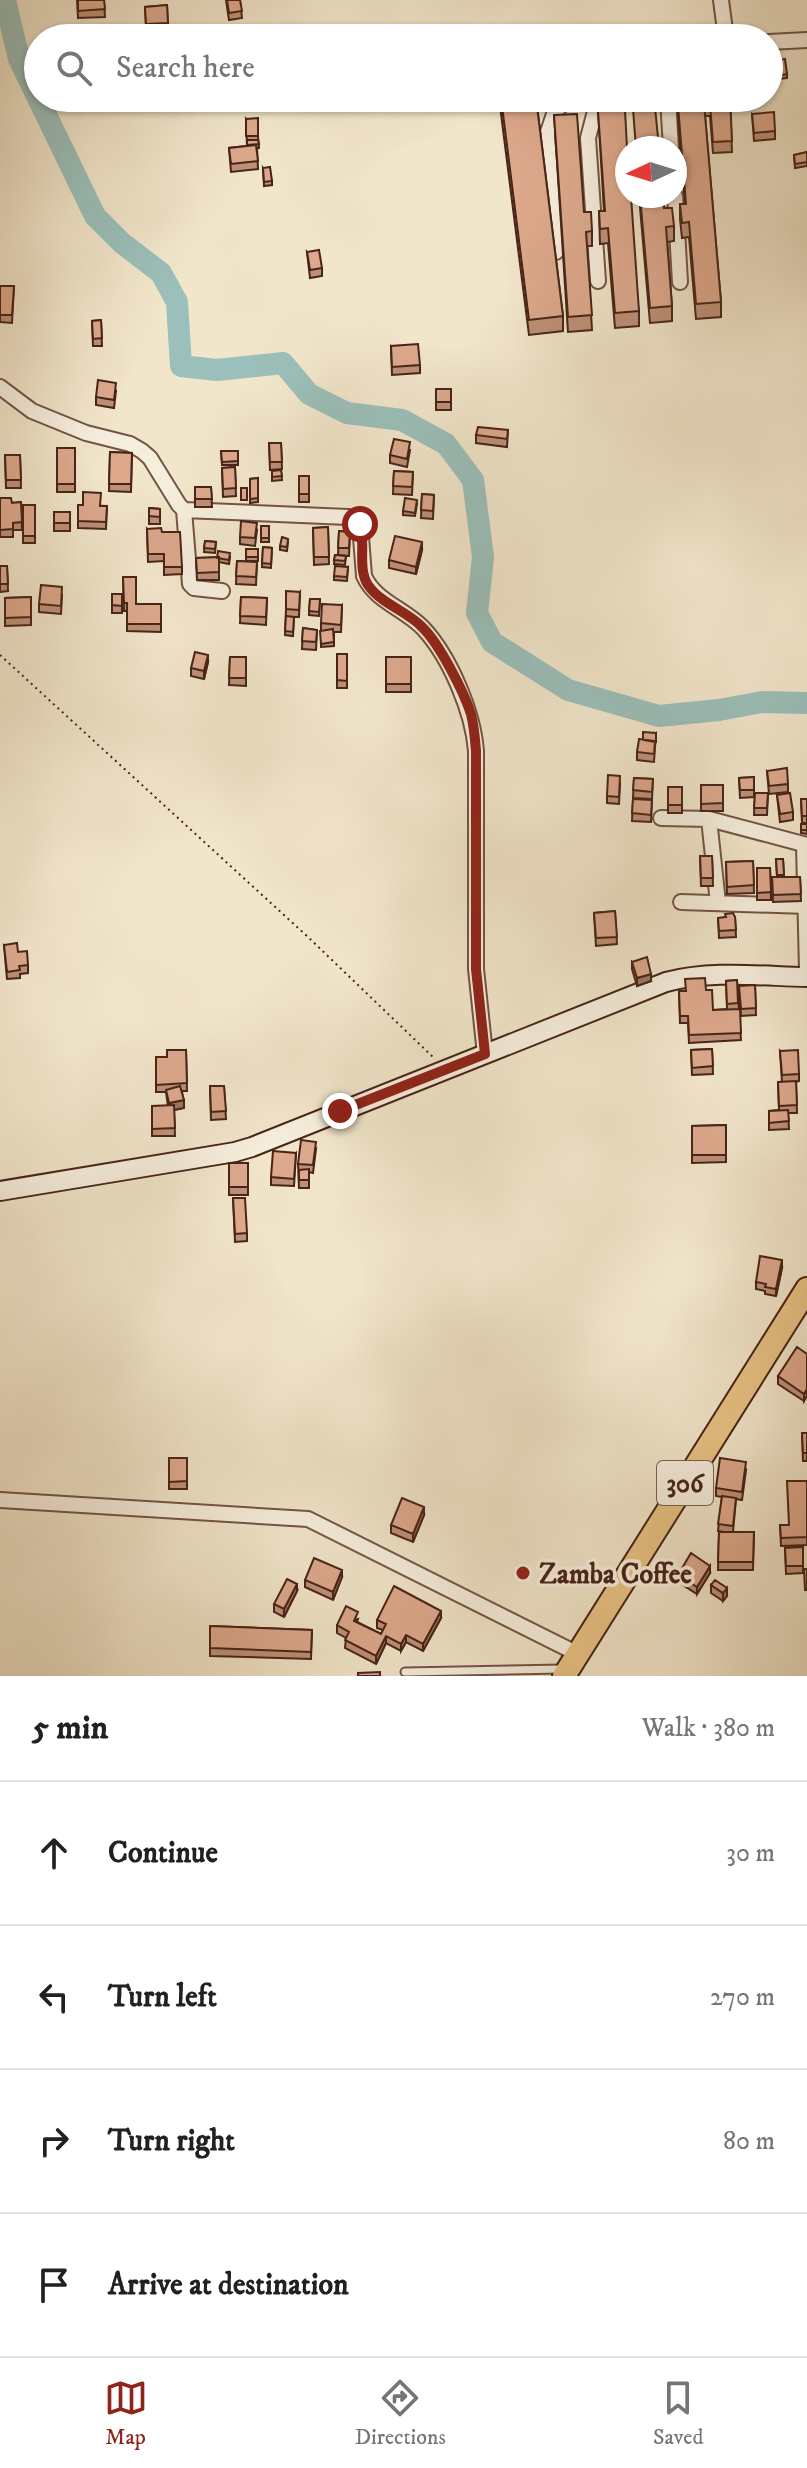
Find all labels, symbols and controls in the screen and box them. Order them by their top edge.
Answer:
search box [24,24,783,112]
icon: search [52,46,96,90]
text: Search here [116,50,255,87]
north arrow [615,136,687,208]
route start [342,506,378,542]
route end [322,1093,358,1129]
road number: 306 [657,1461,713,1505]
place label: Zamba Coffee [539,1557,692,1592]
marker: Zamba Coffee [514,1564,532,1582]
text: 5 min [32,1707,108,1749]
text: Walk · 380 m [642,1712,775,1745]
icon: ahead [32,1831,76,1875]
text: Continue [108,1835,218,1872]
text: 30 m [726,1837,775,1870]
icon: left [32,1975,76,2019]
text: Turn left [108,1979,217,2016]
text: 270 m [710,1981,775,2014]
icon: right [32,2119,76,2163]
text: Turn right [108,2123,235,2160]
text: 80 m [723,2125,775,2158]
icon: arrive [32,2263,76,2307]
text: Arrive at destination [108,2267,349,2304]
tab: Map [104,2376,148,2451]
tab: Directions [355,2376,446,2451]
tab: Saved [653,2376,703,2451]

